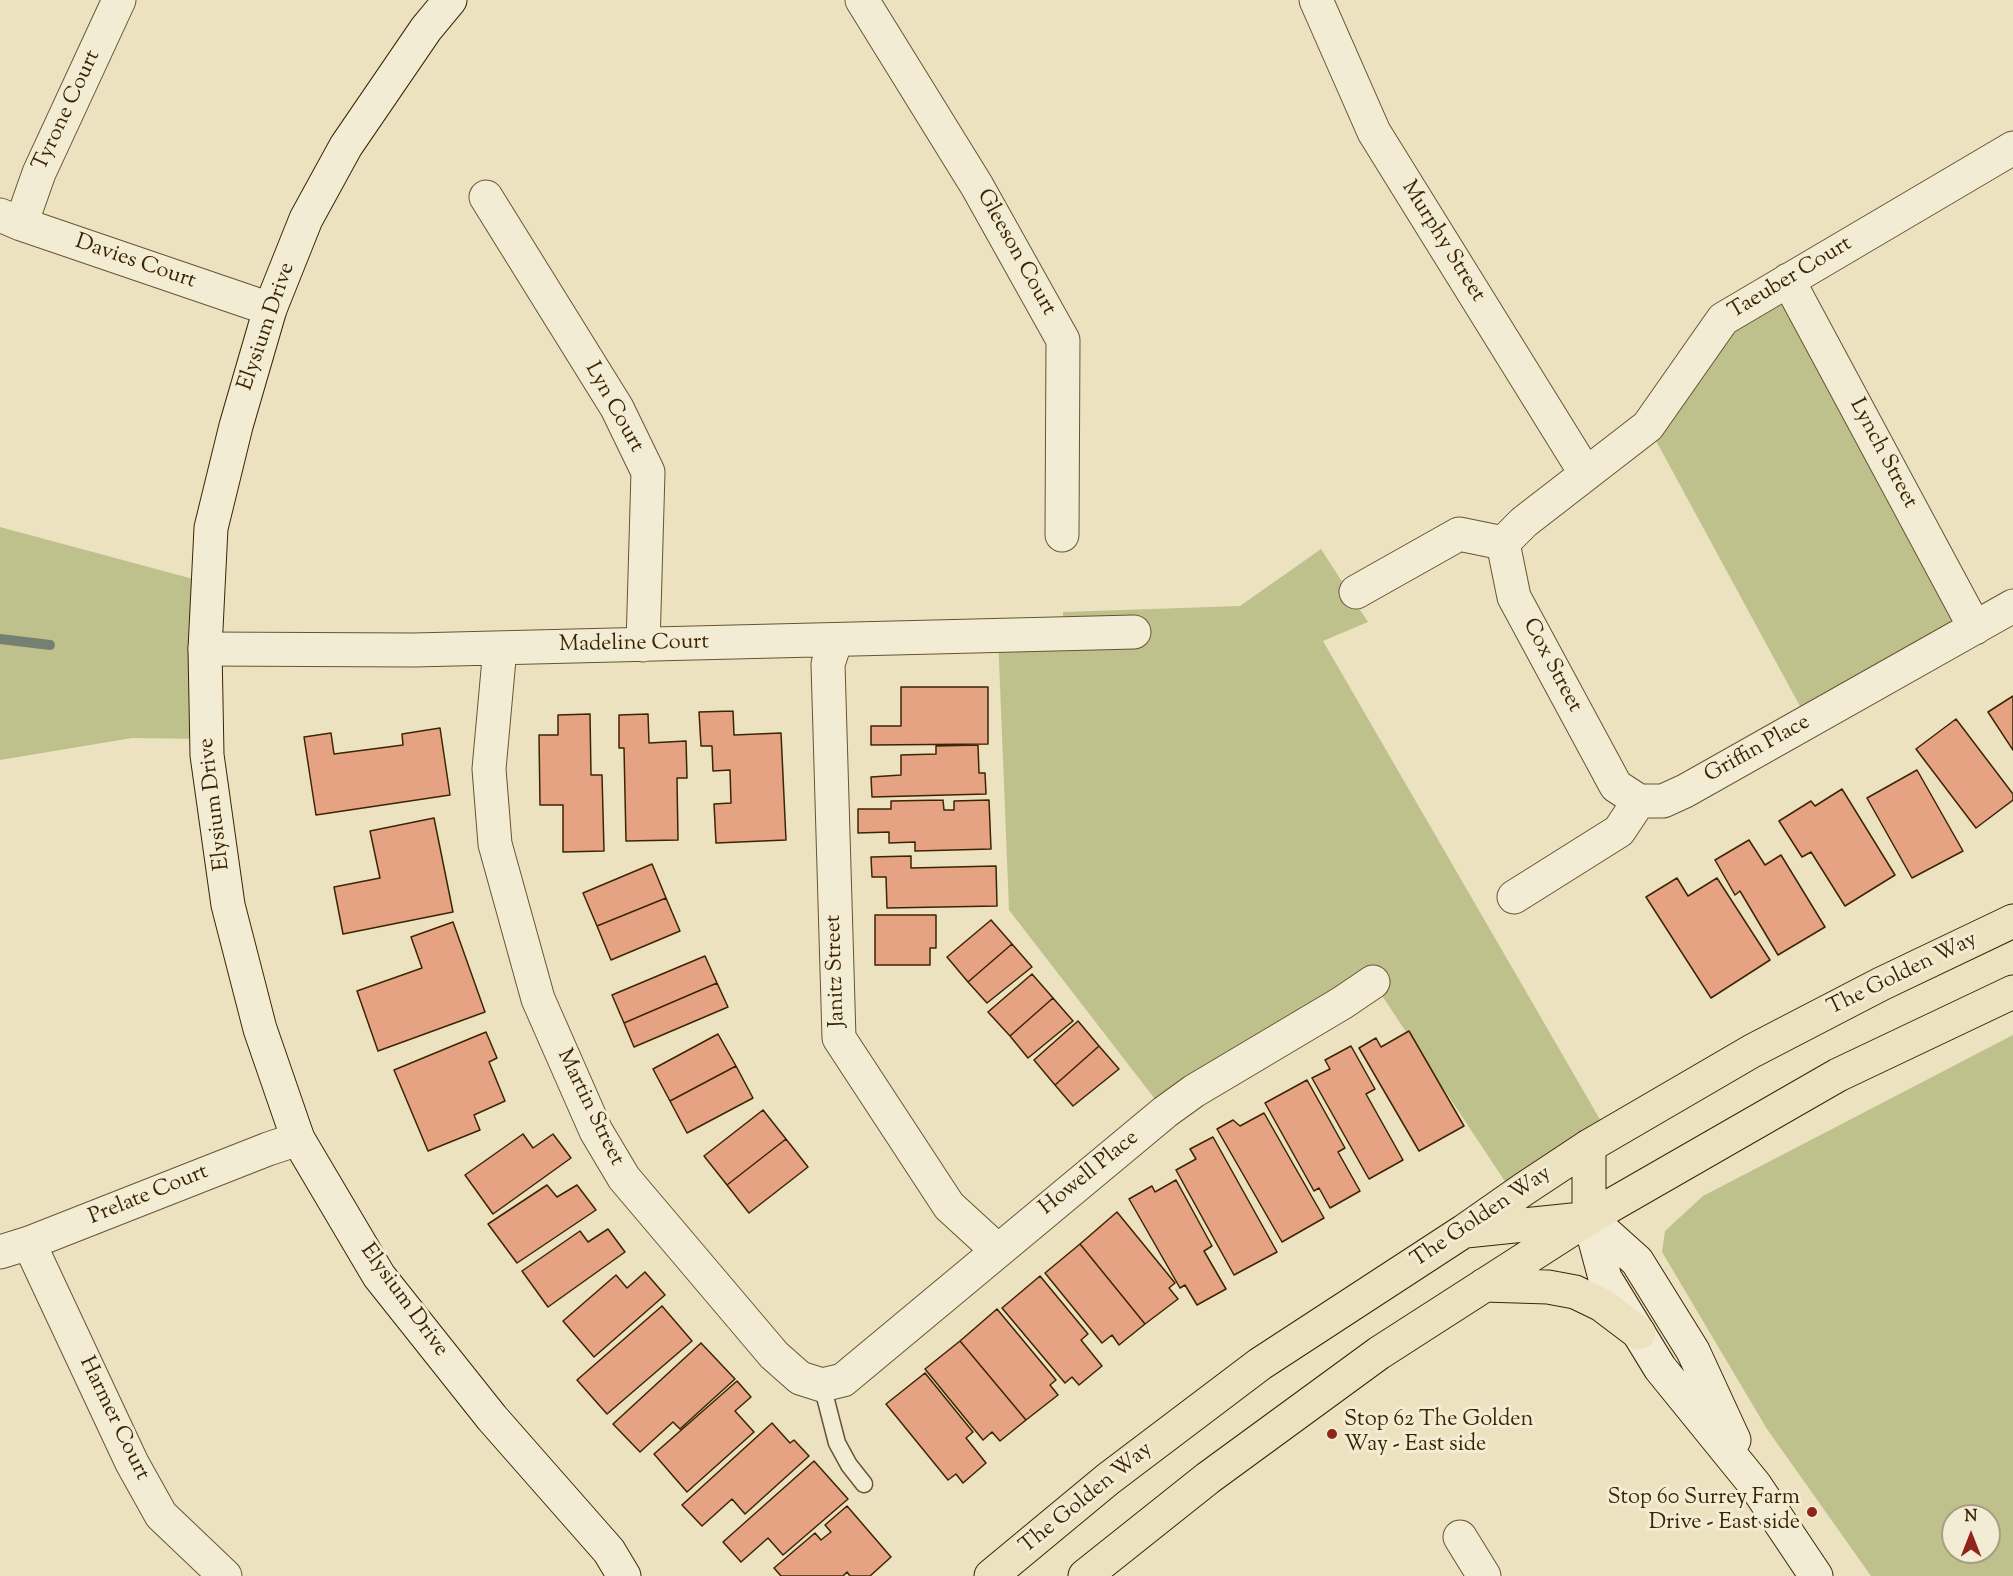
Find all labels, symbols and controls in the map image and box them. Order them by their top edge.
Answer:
street label: Tyrone Court [29,46,107,176]
street label: Murphy Street [1394,176,1490,308]
street label: Gleeson Court [969,185,1061,321]
street label: Davies Court [71,230,199,296]
street label: Taeuber Court [1725,232,1857,326]
street label: Elysium Drive [234,260,302,394]
street label: Lyn Court [577,358,649,458]
street label: Lynch Street [1842,395,1922,513]
street label: Cox Street [1515,615,1587,717]
street label: Madeline Court [559,630,709,660]
street label: Griffin Place [1701,710,1815,790]
street label: Elysium Drive [195,736,237,872]
street label: Janitz Street [822,914,852,1028]
street label: The Golden Way [1824,927,1982,1023]
street label: Martin Street [549,1045,629,1171]
street label: Howell Place [1035,1126,1145,1222]
street label: Prelate Court [85,1160,213,1232]
street label: The Golden Way [1407,1161,1557,1275]
street label: Elysium Drive [353,1239,453,1363]
street label: Harmer Court [72,1353,154,1485]
place label: Stop 62 The Golden Way - East side [1344,1408,1533,1460]
marker: Stop 62 The Golden Way - East side [1325,1427,1339,1441]
street label: The Golden Way [1015,1437,1159,1561]
place label: Stop 60 Surrey Farm Drive - East side [1607,1486,1800,1538]
north arrow [1941,1504,2001,1564]
marker: Stop 60 Surrey Farm Drive - East side [1805,1505,1819,1519]
text: N [1965,1506,1977,1529]

